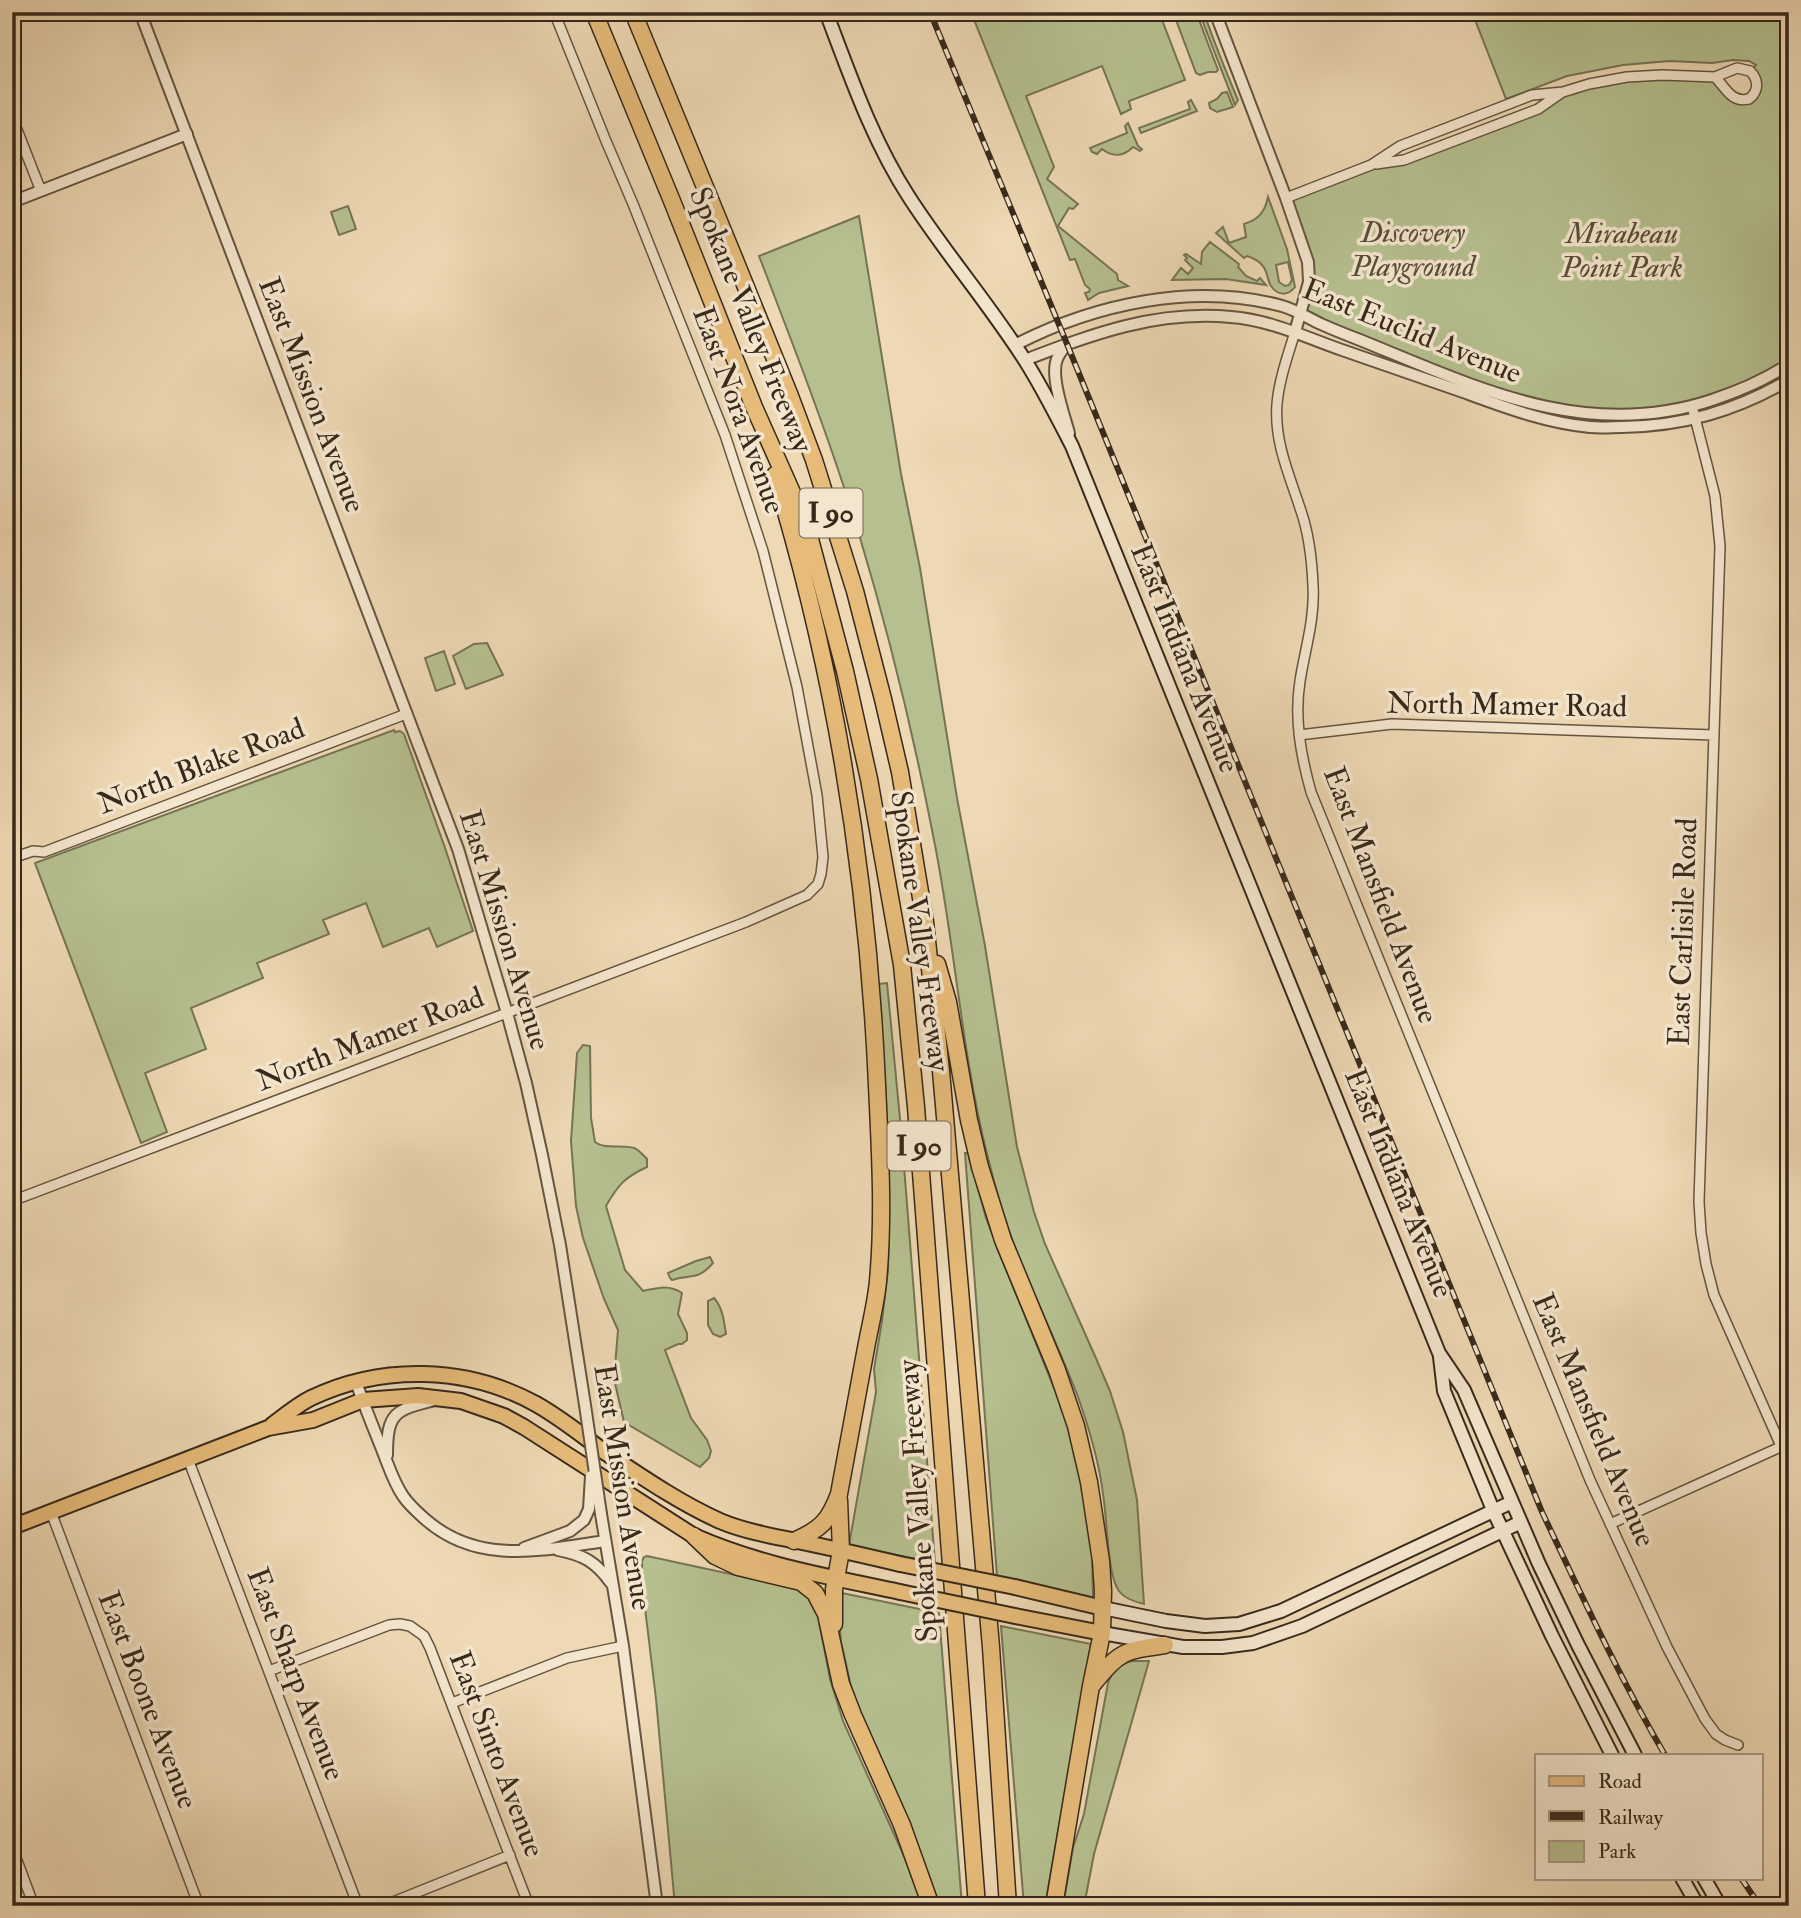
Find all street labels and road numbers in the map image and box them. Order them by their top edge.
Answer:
street label: Spokane Valley Freeway [681,182,821,459]
street label: East Euclid Avenue [1297,270,1527,392]
street label: East Mission Avenue [250,272,374,518]
street label: East Nora Avenue [684,301,794,519]
road number: I 90 [800,489,862,538]
street label: East Indiana Avenue [1122,538,1248,778]
street label: North Mamer Road [1386,684,1628,726]
street label: North Blake Road [92,709,310,822]
street label: East Mansfield Avenue [1315,762,1447,1028]
street label: Spokane Valley Freeway [882,788,958,1075]
street label: East Mission Avenue [451,806,559,1054]
street label: East Carlisile Road [1661,817,1705,1047]
street label: North Mamer Road [251,979,489,1099]
street label: East Indiana Avenue [1336,1063,1462,1303]
road number: I 90 [888,1122,950,1170]
street label: East Mansfield Avenue [1524,1288,1664,1552]
street label: Spokane Valley Freeway [890,1358,946,1644]
street label: East Mission Avenue [585,1361,661,1613]
street label: East Sharp Avenue [238,1563,354,1785]
street label: East Boone Avenue [90,1586,206,1814]
street label: East Sinto Avenue [441,1646,553,1862]

